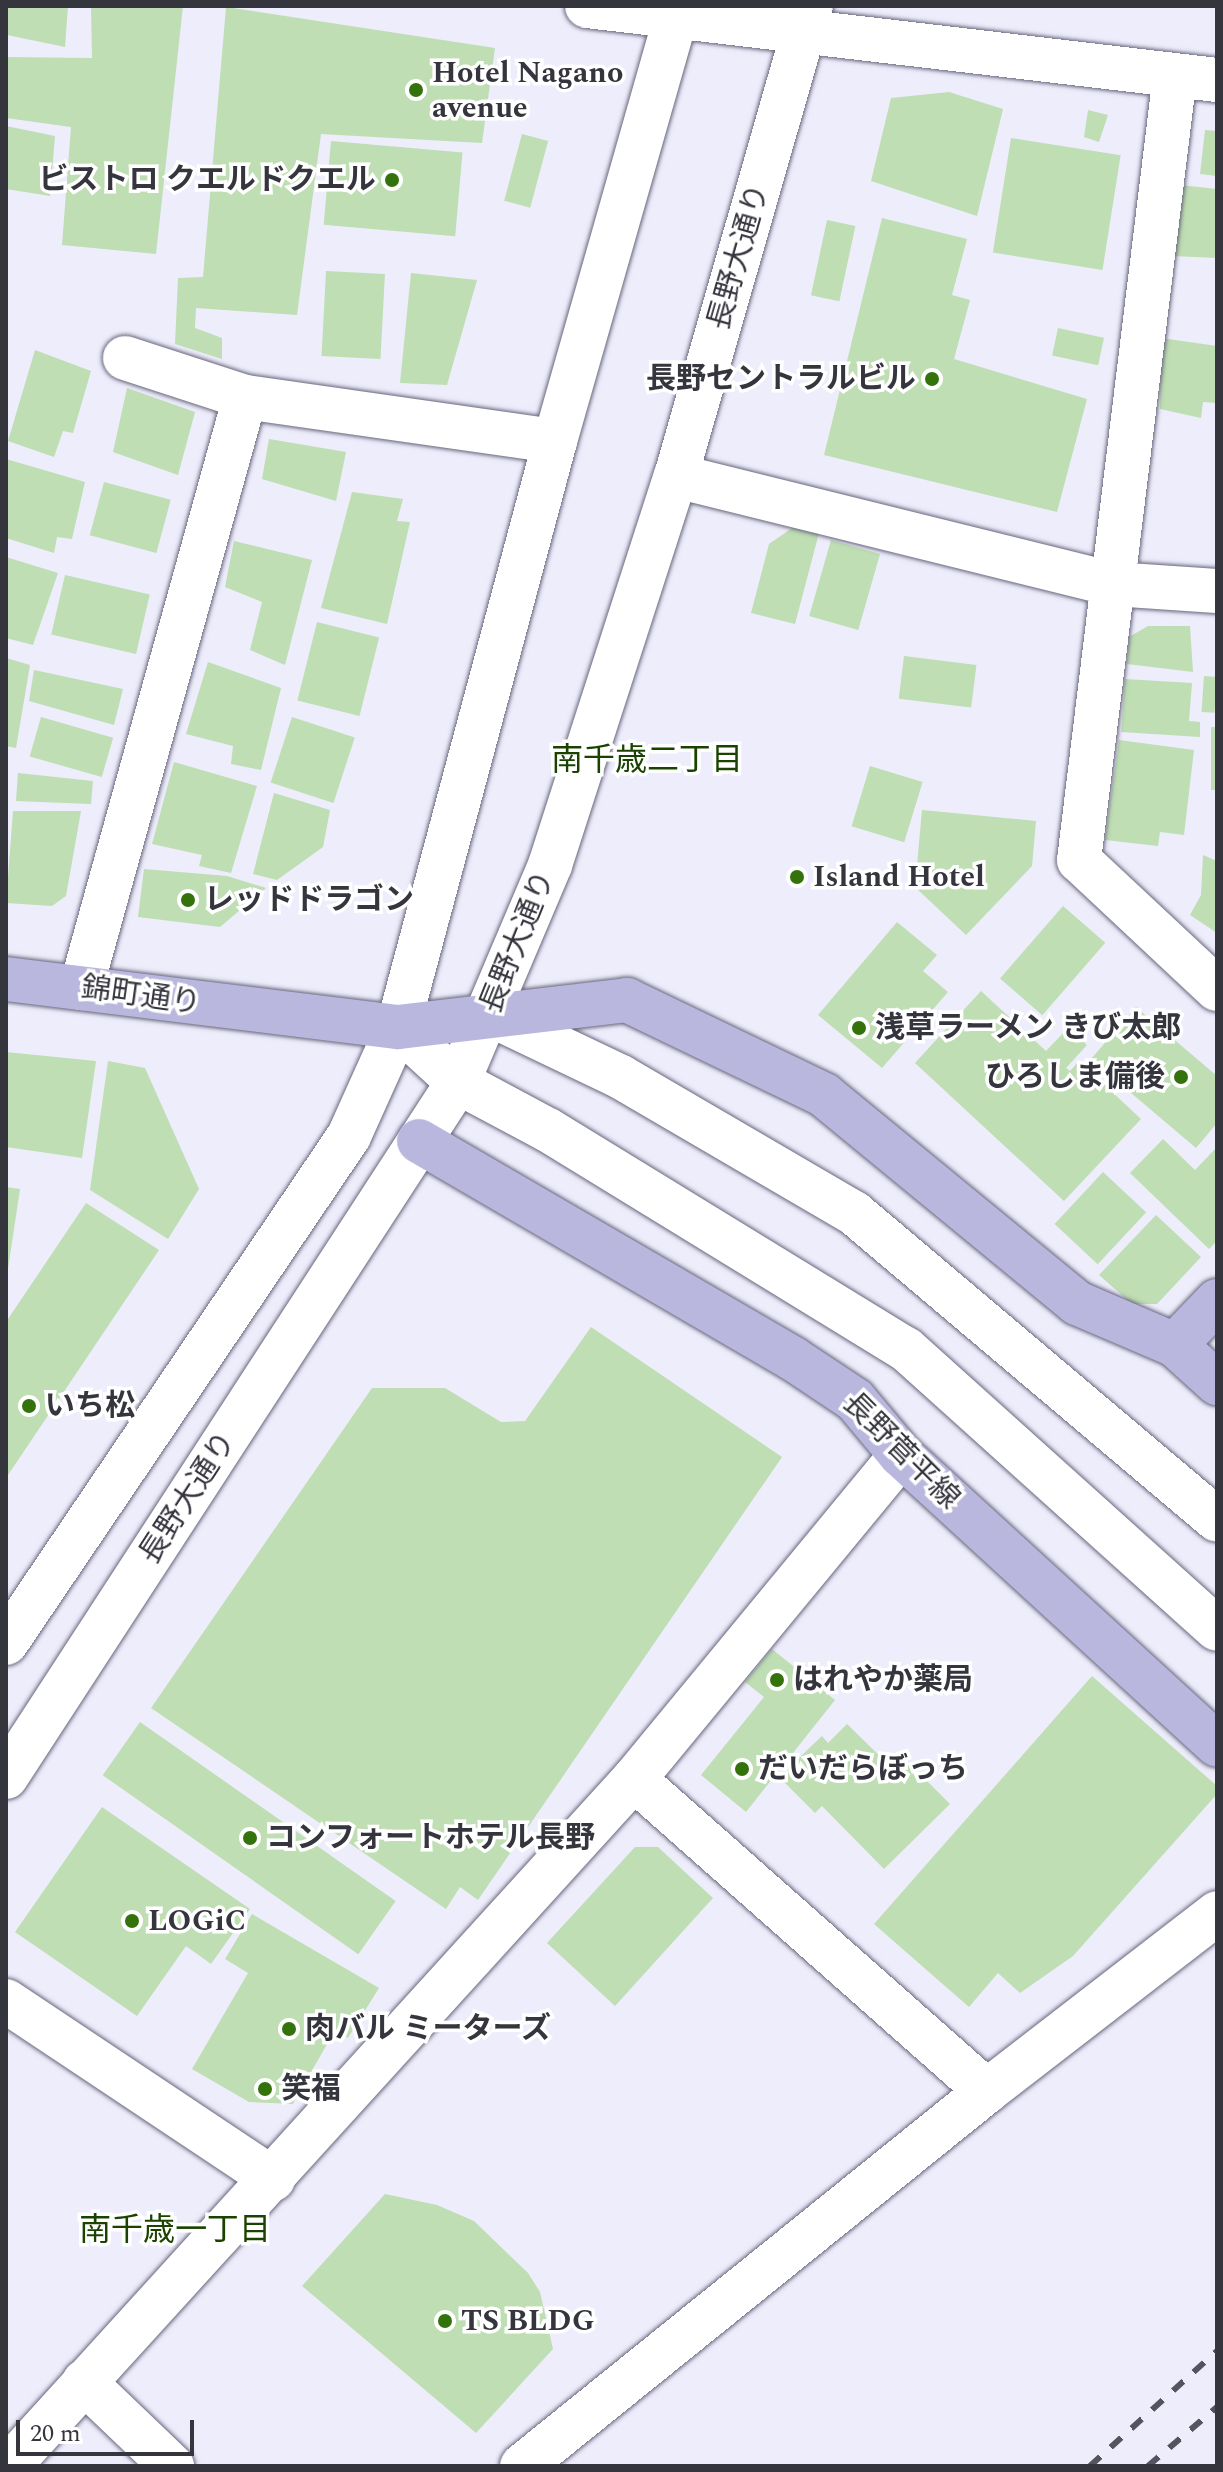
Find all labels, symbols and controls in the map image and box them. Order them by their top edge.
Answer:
place label: Hotel Nagano avenue [432,55,623,126]
marker: Hotel Nagano avenue [407,81,425,99]
place label: ビストロ クエルドクエル [39,162,376,198]
marker: ビストロ クエルドクエル [383,171,401,189]
street label: 長野大通り [701,180,777,334]
place label: 長野セントラルビル [646,361,916,397]
marker: 長野セントラルビル [923,370,941,388]
district label: 南千歳二丁目 [551,742,743,780]
place label: Island Hotel [813,859,985,895]
street label: 長野大通り [473,866,563,1018]
marker: Island Hotel [788,868,806,886]
place label: レッドドラゴン [204,882,414,918]
marker: レッドドラゴン [179,891,197,909]
street label: 錦町通り [79,970,203,1022]
place label: 浅草ラーメン きび太郎 [875,1010,1182,1046]
marker: 浅草ラーメン きび太郎 [850,1019,868,1037]
place label: ひろしま備後 [985,1059,1165,1095]
marker: ひろしま備後 [1172,1068,1190,1086]
street label: 長野菅平線 [835,1385,967,1517]
place label: いち松 [45,1388,135,1424]
marker: いち松 [20,1397,38,1415]
street label: 長野大通り [132,1425,244,1571]
place label: はれやか薬局 [793,1662,973,1698]
marker: はれやか薬局 [768,1671,786,1689]
place label: だいだらぼっち [758,1751,968,1787]
marker: だいだらぼっち [733,1760,751,1778]
place label: コンフォートホテル長野 [266,1820,596,1856]
marker: コンフォートホテル長野 [241,1829,259,1847]
place label: LOGiC [148,1903,246,1939]
marker: LOGiC [123,1912,141,1930]
place label: 肉バル ミーターズ [305,2011,552,2047]
marker: 肉バル ミーターズ [280,2020,298,2038]
place label: 笑福 [281,2071,341,2107]
marker: 笑福 [256,2080,274,2098]
district label: 南千歳一丁目 [79,2212,271,2250]
place label: TS BLDG [461,2303,595,2339]
marker: TS BLDG [436,2312,454,2330]
scale bar [20,2404,198,2454]
text: 20 m [30,2416,81,2452]

